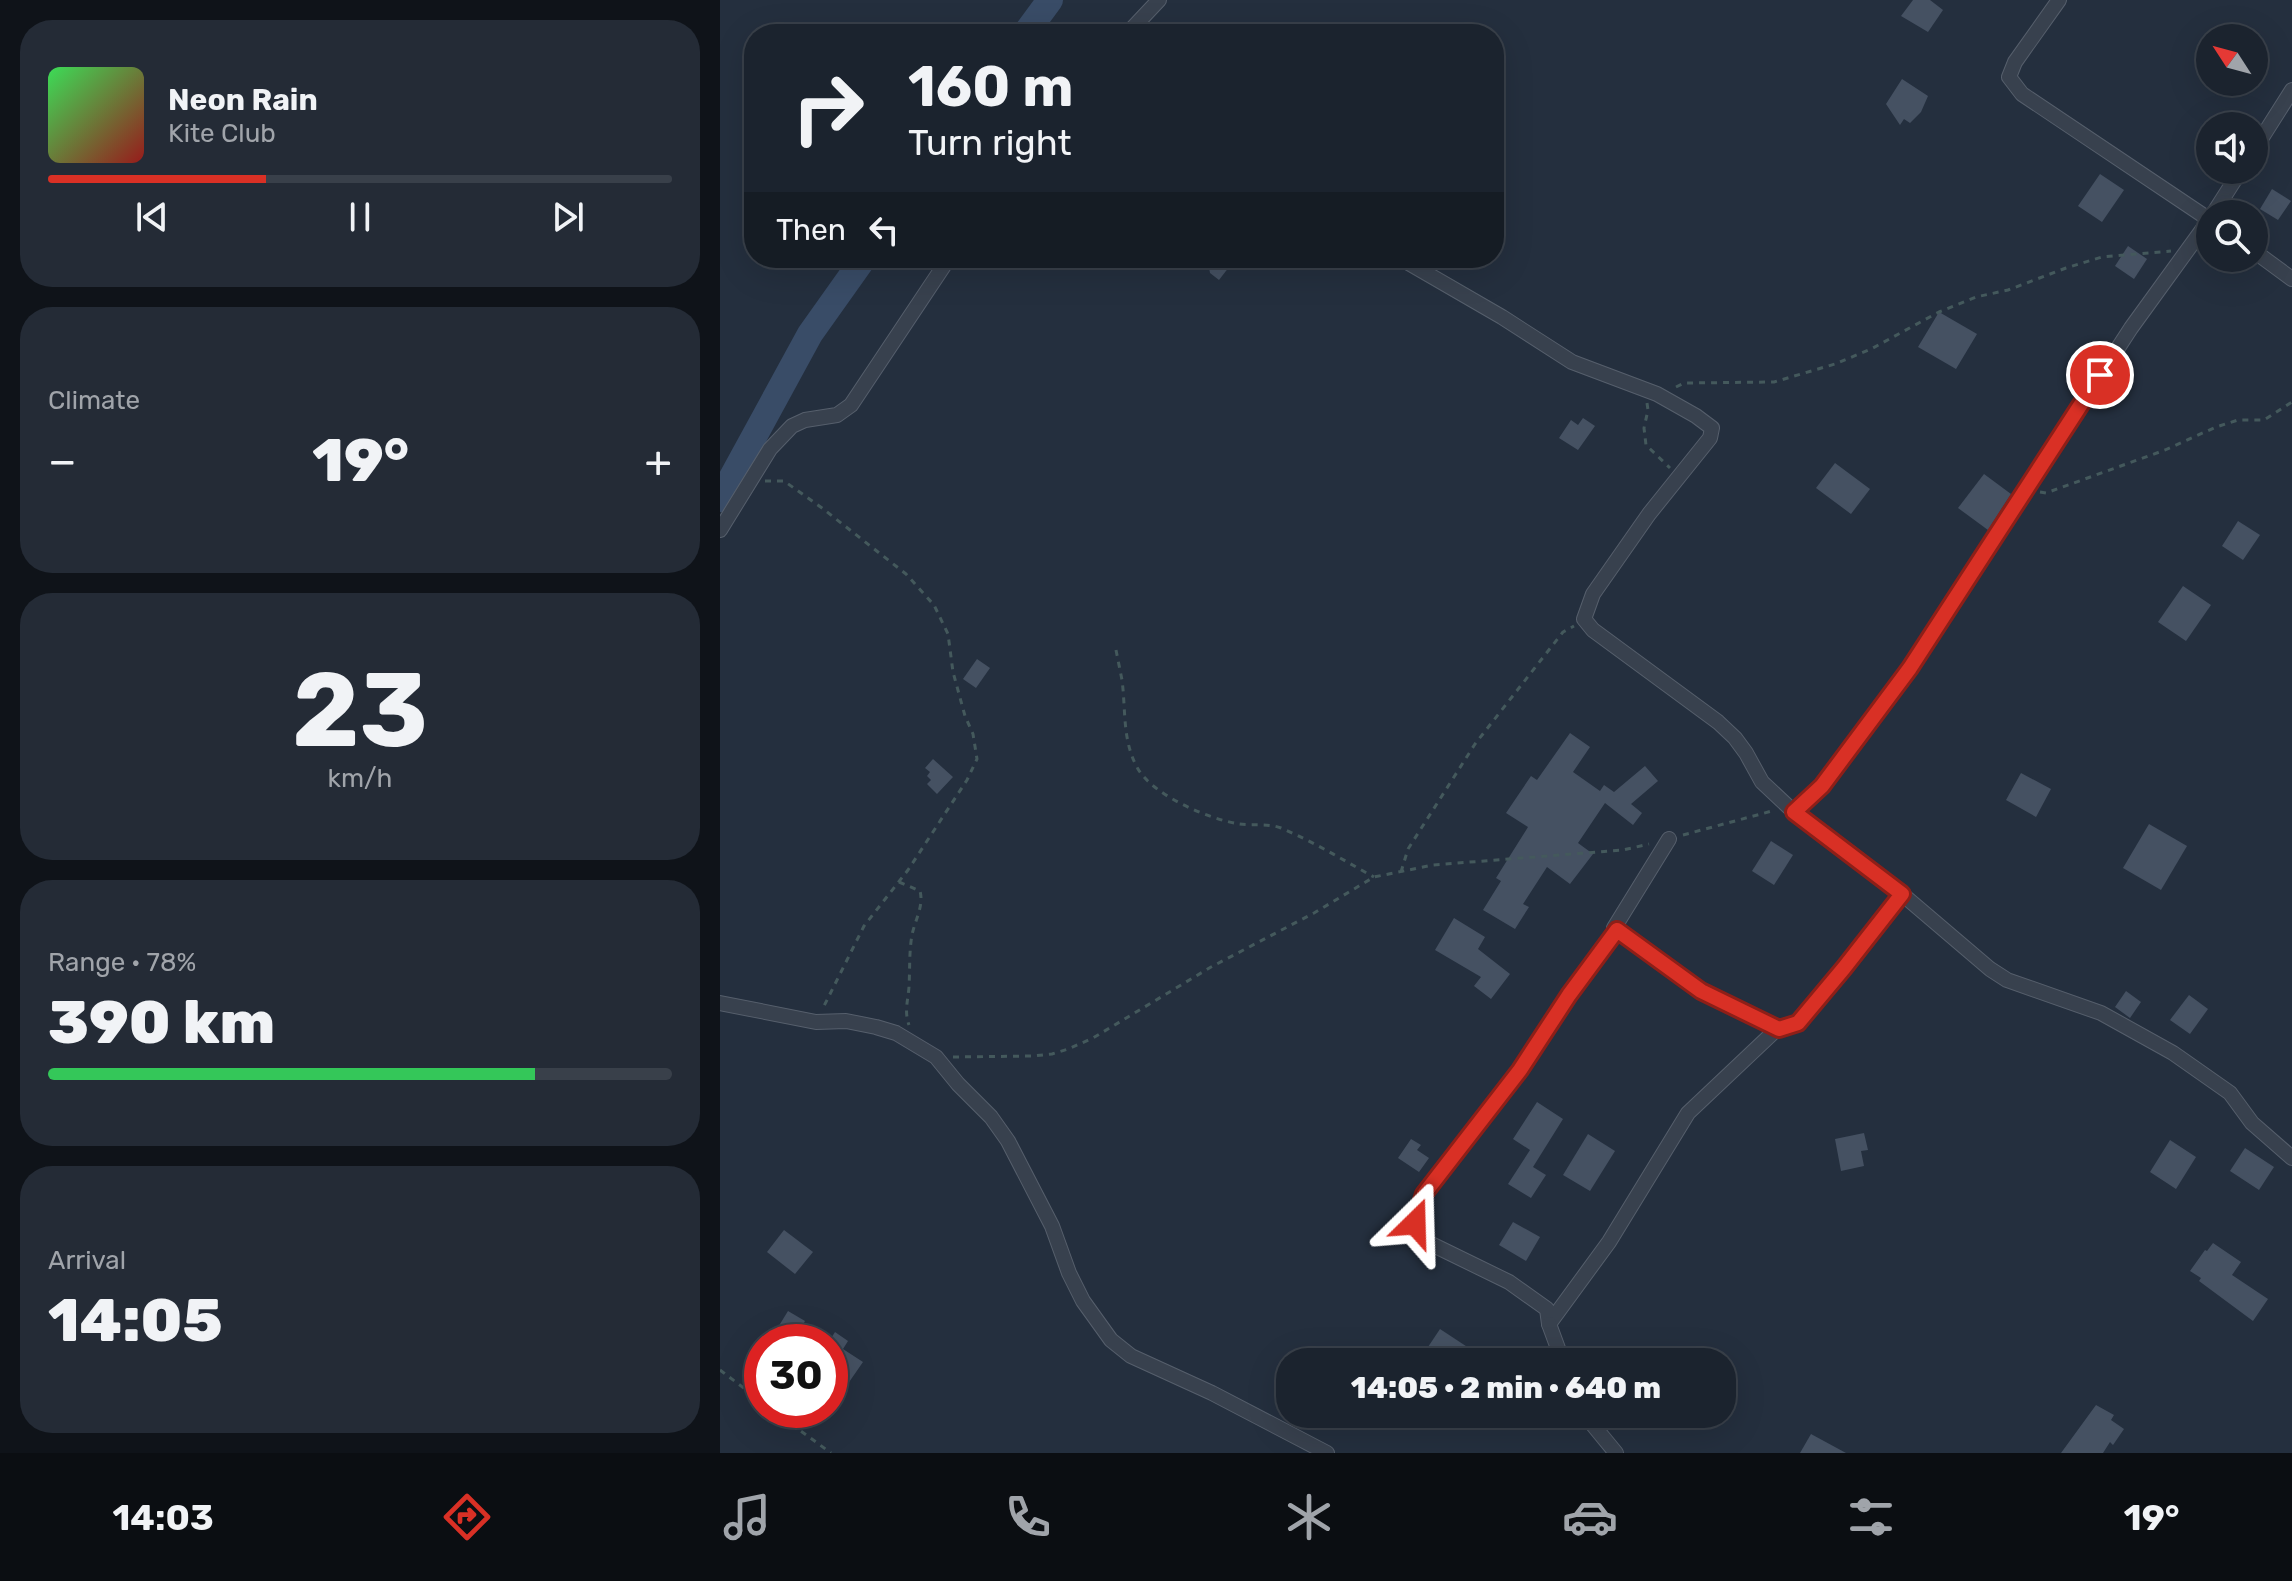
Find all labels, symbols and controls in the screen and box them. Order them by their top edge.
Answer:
north arrow [2196,24,2268,96]
map controls [2196,24,2268,272]
text: 160 m [908,54,1074,120]
icon: right [776,56,880,160]
text: Neon Rain [168,82,318,118]
button: sound [2196,112,2268,184]
text: Kite Club [168,118,276,149]
text: Turn right [908,121,1072,164]
icon: previous [130,195,174,239]
icon: pause [338,195,382,239]
icon: next [546,195,590,239]
button: search [2196,200,2268,272]
icon: left [862,208,906,252]
text: Then [776,212,846,248]
pin [2066,341,2134,409]
icon: arrive [2078,353,2122,397]
text: Climate [48,385,140,416]
text: 19° [312,425,409,496]
text: − [48,435,77,487]
text: + [645,435,672,487]
text: 23 [292,649,428,772]
text: km/h [328,763,392,794]
text: Range · 78% [48,947,196,978]
text: 390 km [48,987,275,1058]
position arrow [1373,1181,1457,1265]
text: Arrival [48,1245,126,1276]
text: 14:05 [48,1285,223,1356]
speed limit sign: 30 [744,1324,848,1428]
text: 14:05 · 2 min · 640 m [1351,1370,1661,1406]
icon: directions [439,1489,495,1545]
icon: music [719,1489,775,1545]
icon: phone [1000,1489,1056,1545]
icon: climate [1281,1489,1337,1545]
icon: car [1562,1489,1618,1545]
icon: filters [1843,1489,1899,1545]
text: 14:03 [112,1496,214,1539]
text: 19° [2124,1496,2180,1539]

